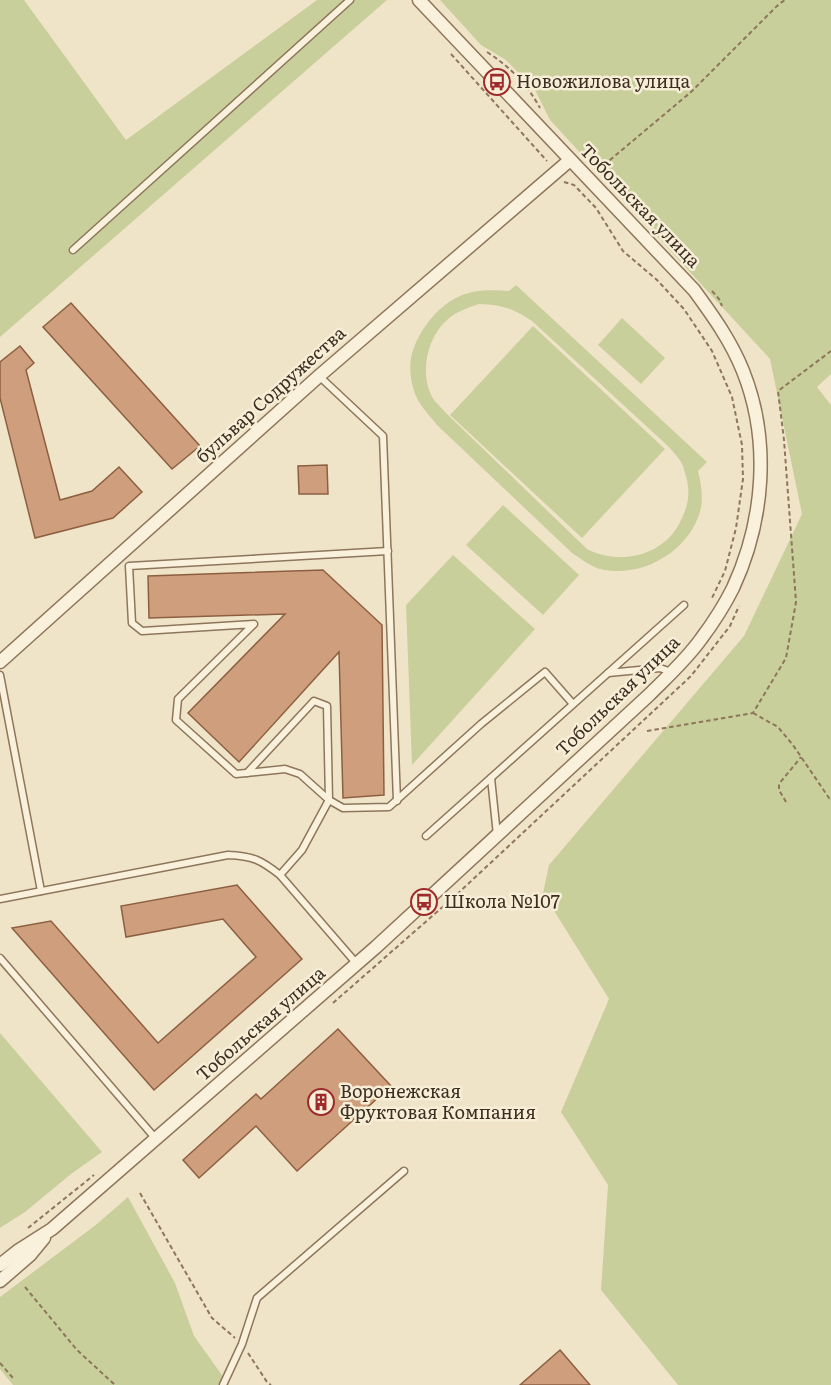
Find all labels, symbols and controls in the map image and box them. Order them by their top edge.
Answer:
bus stop icon: Новожилова улица [482,67,512,97]
place label: Новожилова улица [516,67,690,94]
street label: Тобольская улица [575,137,708,273]
street label: бульвар Содружества [189,319,351,469]
street label: Тобольская улица [549,628,685,761]
bus stop icon: Школа №107 [409,887,439,917]
place label: Школа №107 [444,887,560,914]
street label: Тобольская улица [189,959,331,1087]
place label: Воронежская Фруктовая Компания [340,1077,536,1125]
building icon: Воронежская Фруктовая Компания [306,1087,336,1117]

